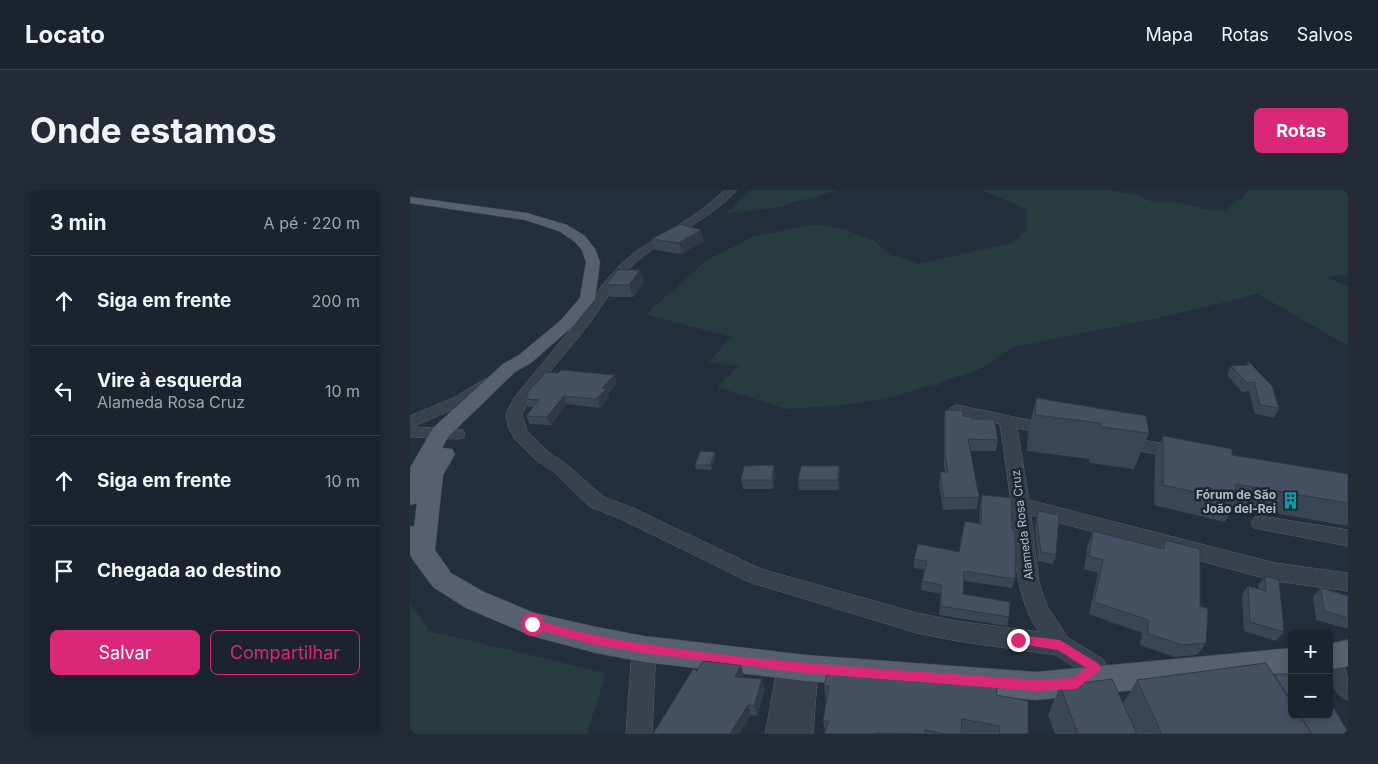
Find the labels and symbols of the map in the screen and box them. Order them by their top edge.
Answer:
street label: Alameda Rosa Cruz [1008,469,1036,581]
place label: Fórum de São João del-Rei [1196,487,1276,516]
building icon: Fórum de São João del-Rei [1280,491,1300,511]
route start [521,613,544,636]
route end [1007,629,1030,652]

